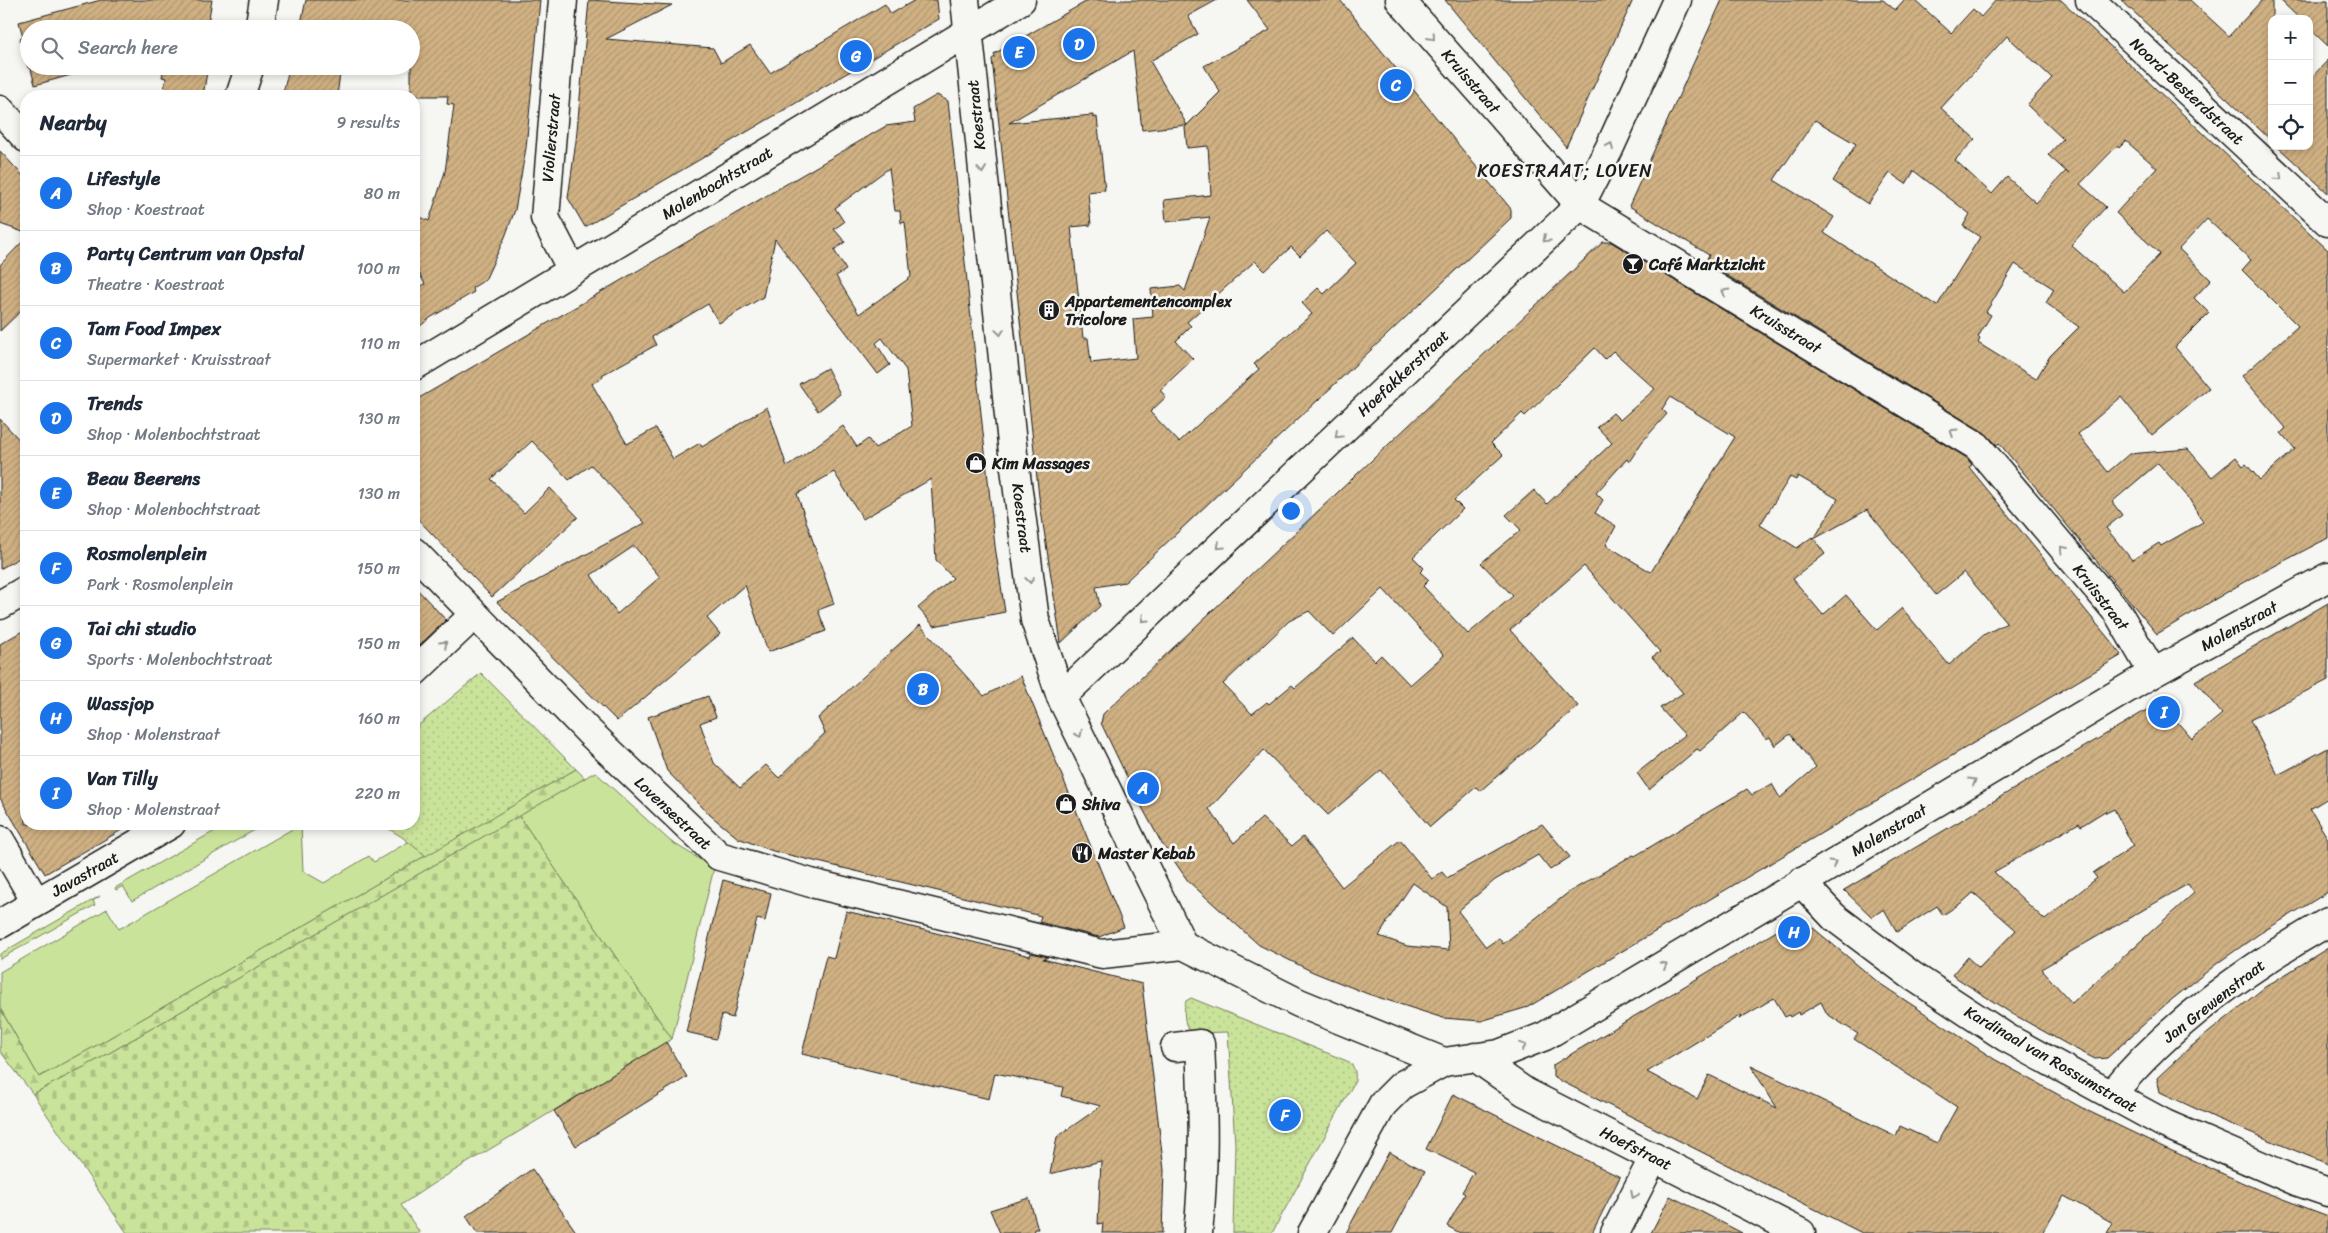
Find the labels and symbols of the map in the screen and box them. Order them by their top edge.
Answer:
pin: D [1063,25,1095,63]
street label: Noord-Besterdstraat [2123,30,2251,152]
one-way arrow [1427,31,1436,40]
pin: E [1003,33,1035,71]
pin: G [840,37,872,75]
street label: Kruisstraat [1434,42,1508,121]
pin: C [1380,66,1412,104]
street label: Koestraat [958,79,994,151]
street label: Violierstraat [533,92,569,183]
street label: Molenbochtstraat [656,138,778,228]
one-way arrow [1604,142,1614,151]
district label: KOESTRAAT; LOVEN [1477,155,1653,187]
one-way arrow [976,167,987,175]
one-way arrow [2274,171,2283,180]
one-way arrow [1542,233,1551,242]
place label: Café Marktzicht [1648,250,1766,279]
bar icon: Café Marktzicht [1621,252,1645,276]
place label: Appartementencomplex Tricolore [1064,287,1233,334]
one-way arrow [1721,289,1730,299]
street label: Kruisstraat [1745,296,1828,362]
building icon: Appartementencomplex Tricolore [1037,298,1061,322]
street label: Hoefakkerstraat [1350,322,1456,424]
one-way arrow [994,328,1005,336]
one-way arrow [1950,428,1959,438]
one-way arrow [1335,429,1344,438]
place label: Kim Massages [991,449,1091,478]
shop icon: Kim Massages [964,451,988,475]
street label: Koestraat [1003,481,1041,555]
your location [1278,498,1304,524]
one-way arrow [1217,540,1226,549]
one-way arrow [2060,546,2069,555]
street label: Kruisstraat [2065,557,2137,638]
one-way arrow [1024,576,1035,584]
street label: Molenstraat [2195,592,2284,659]
one-way arrow [1141,613,1150,622]
one-way arrow [438,641,447,650]
pin: B [907,670,939,708]
pin: I [2148,693,2180,731]
one-way arrow [1073,729,1084,738]
street label: Lovensestraat [627,769,719,857]
pin: A [1127,769,1159,807]
one-way arrow [1967,777,1976,787]
place label: Shiva [1081,790,1121,819]
shop icon: Shiva [1054,792,1078,816]
street label: Molenstraat [1845,795,1933,864]
place label: Master Kebab [1097,839,1196,868]
restaurant icon: Master Kebab [1070,841,1094,865]
street label: Javastraat [45,843,124,906]
one-way arrow [1827,860,1836,870]
pin: H [1778,913,1810,951]
street label: Jan Grewenstraat [2155,951,2272,1051]
one-way arrow [1658,962,1667,972]
street label: Kardinaal van Rossumstraat [1959,997,2143,1121]
one-way arrow [1518,1042,1527,1052]
pin: F [1269,1096,1301,1134]
street label: Hoefstraat [1595,1117,1677,1179]
one-way arrow [1630,1190,1641,1199]

